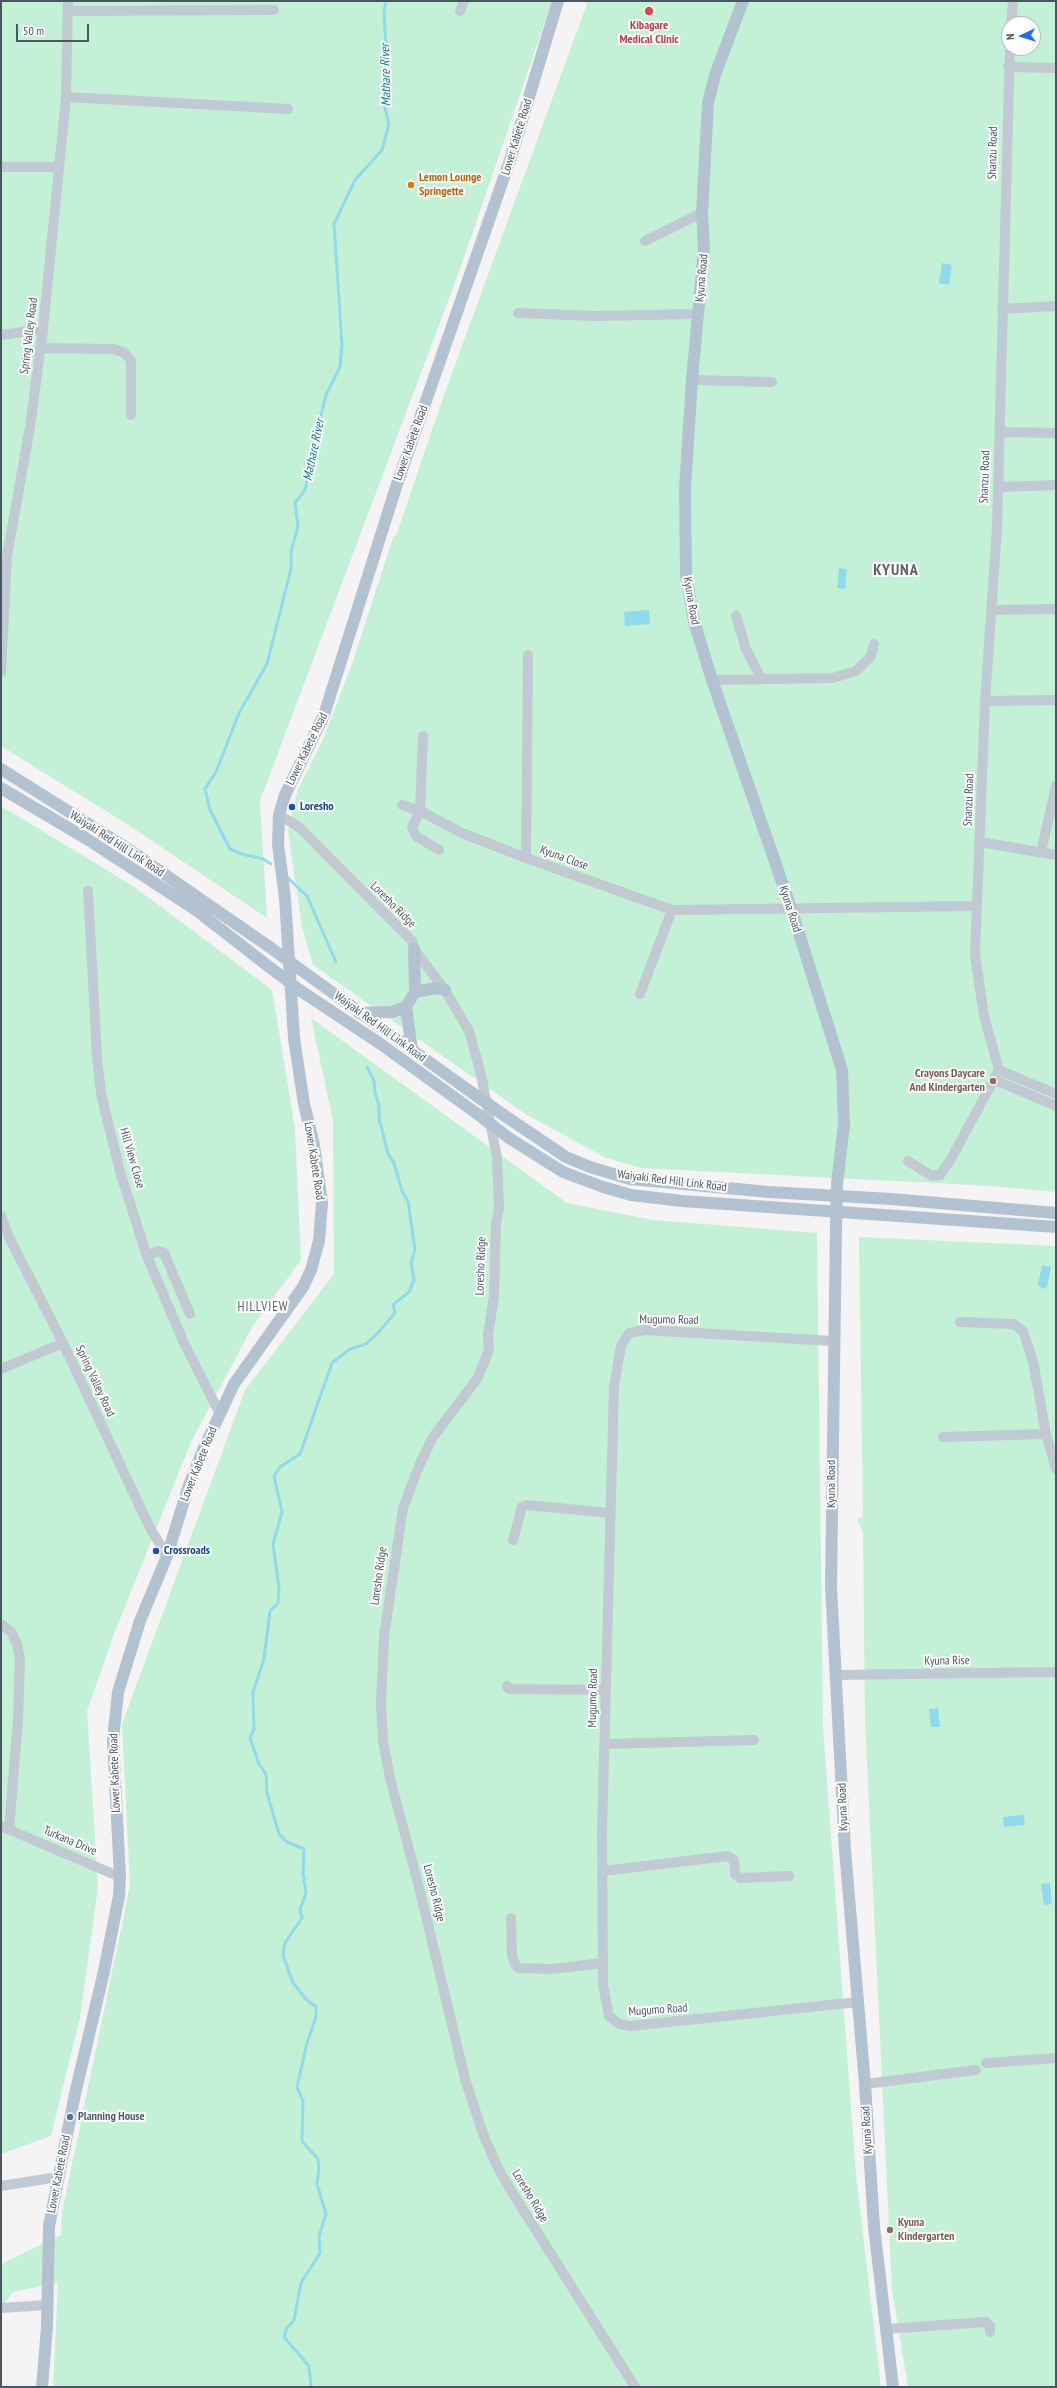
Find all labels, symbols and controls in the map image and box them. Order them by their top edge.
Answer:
marker: Kibagare Medical Clinic [643,5,655,17]
scale bar [18,16,91,42]
north arrow [1001,16,1041,56]
place label: Kibagare Medical Clinic [619,19,679,47]
text: 50 m [23,23,44,38]
text: N [1003,33,1017,40]
water label: Mathare River [378,44,394,106]
street label: Lower Kabete Road [499,97,535,177]
street label: Shanzu Road [985,126,1001,180]
place label: Lemon Lounge Springette [419,171,481,199]
marker: Lemon Lounge Springette [406,180,416,190]
street label: Kyuna Road [693,253,711,303]
street label: Spring Valley Road [17,297,41,375]
street label: Lower Kabete Road [391,403,431,483]
water label: Mathare River [300,418,328,482]
street label: Shanzu Road [977,450,993,504]
district label: KYUNA [873,560,919,580]
street label: Kyuna Road [680,576,702,626]
street label: Lower Kabete Road [283,710,331,788]
street label: Shanzu Road [961,773,977,827]
place label: Loresho [300,800,334,814]
marker: Loresho [287,802,297,812]
street label: Waiyaki Red Hill Link Road [67,808,167,880]
street label: Kyuna Close [538,843,590,873]
street label: Loresho Ridge [367,879,419,931]
street label: Kyuna Road [776,884,804,934]
street label: Waiyaki Red Hill Link Road [331,989,429,1065]
place label: Crayons Daycare And Kindergarten [909,1067,985,1095]
marker: Crayons Daycare And Kindergarten [988,1076,998,1086]
street label: Lower Kabete Road [301,1121,327,1201]
street label: Hill View Close [116,1126,148,1190]
street label: Waiyaki Red Hill Link Road [617,1167,727,1195]
street label: Loresho Ridge [473,1236,489,1296]
district label: HILLVIEW [237,1299,289,1315]
street label: Mugumo Road [639,1312,699,1328]
street label: Spring Valley Road [72,1343,118,1419]
street label: Lower Kabete Road [178,1425,220,1503]
street label: Kyuna Road [825,1460,839,1508]
place label: Crossroads [164,1544,210,1558]
marker: Crossroads [151,1546,161,1556]
street label: Loresho Ridge [368,1546,390,1606]
street label: Kyuna Rise [924,1653,970,1669]
street label: Mugumo Road [585,1668,601,1728]
street label: Lower Kabete Road [106,1733,124,1813]
street label: Kyuna Road [835,1783,851,1831]
street label: Turkana Drive [41,1823,99,1859]
street label: Loresho Ridge [420,1863,448,1923]
street label: Mugumo Road [628,2001,688,2019]
street label: Kyuna Road [859,2106,875,2154]
place label: Planning House [78,2110,145,2124]
marker: Planning House [65,2112,75,2122]
street label: Lower Kabete Road [44,2134,74,2214]
street label: Loresho Ridge [509,2167,551,2225]
place label: Kyuna Kindergarten [898,2216,954,2244]
marker: Kyuna Kindergarten [885,2225,895,2235]

